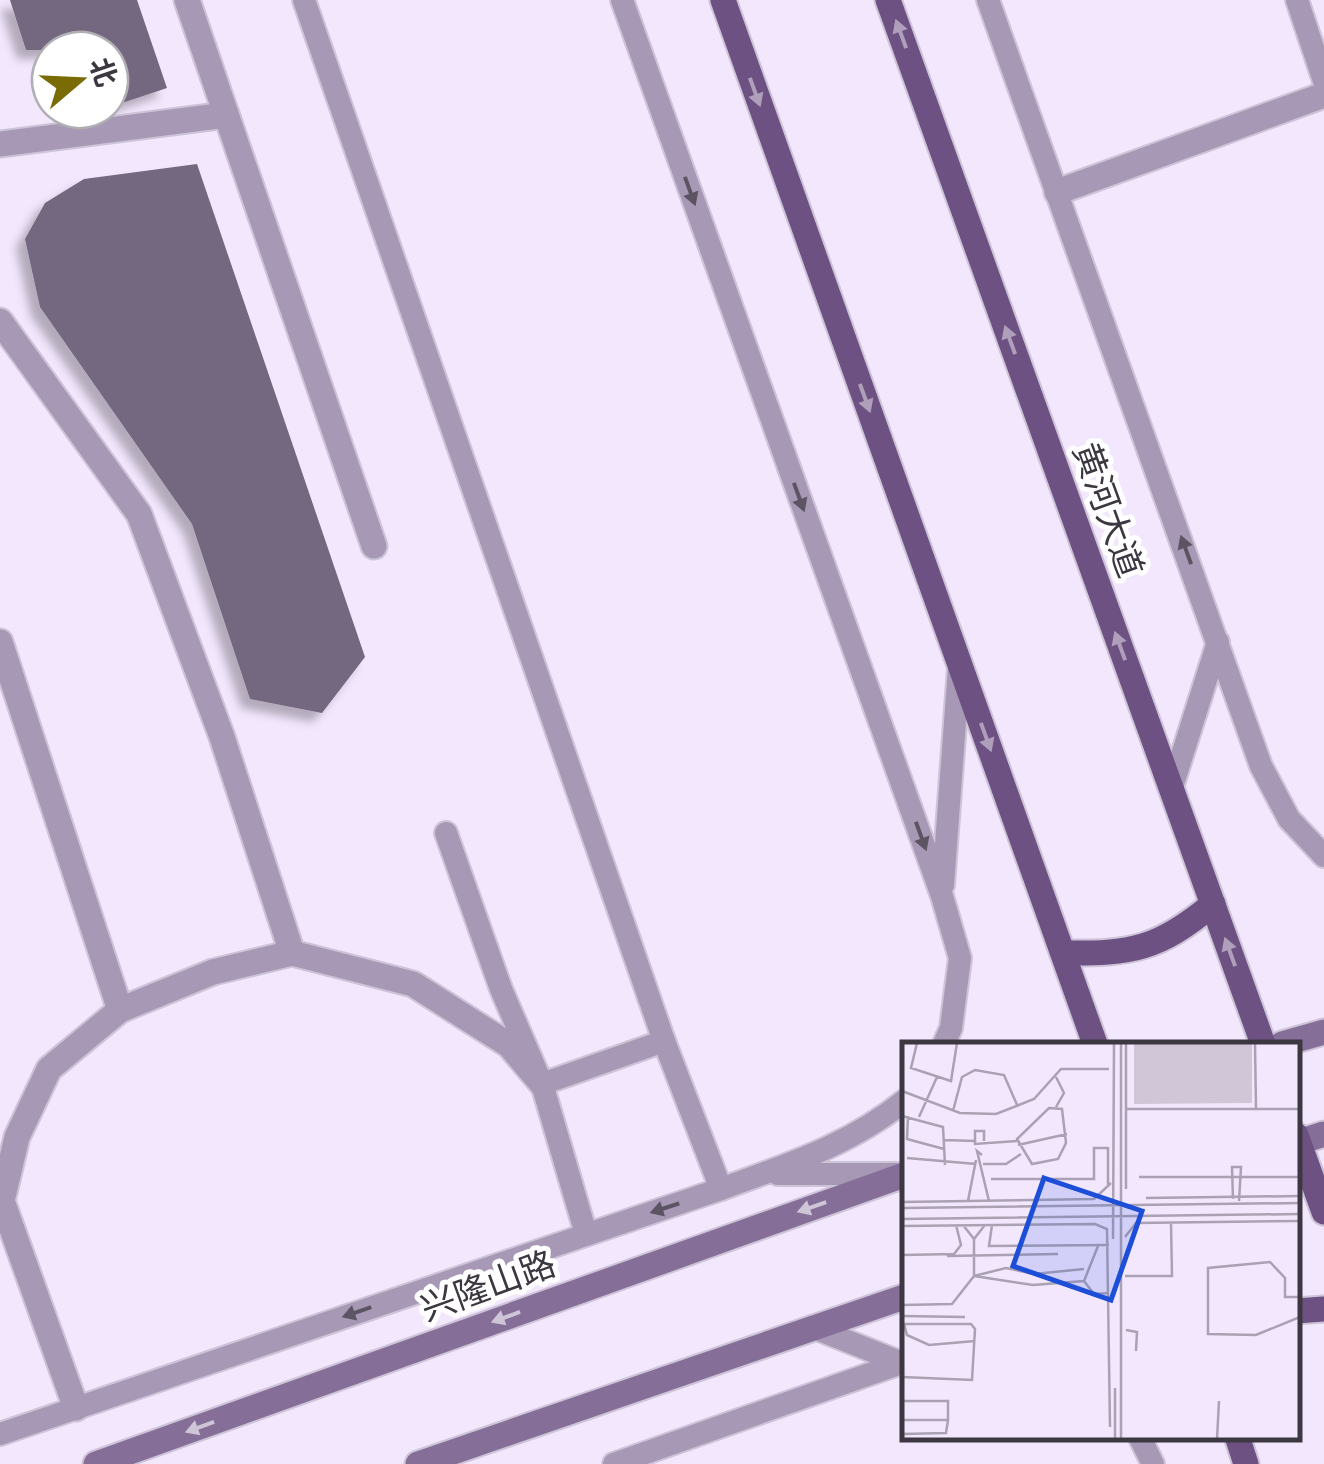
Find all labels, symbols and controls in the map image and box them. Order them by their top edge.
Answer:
one-way arrow [893,19,908,49]
north arrow [30,30,130,130]
text: 北 [82,51,129,91]
one-way arrow [748,77,763,107]
one-way arrow [683,176,698,206]
one-way arrow [1002,325,1017,355]
one-way arrow [858,383,873,413]
street label: 黄河大道 [1063,434,1159,583]
one-way arrow [792,482,807,512]
one-way arrow [1177,534,1192,564]
one-way arrow [1112,631,1127,661]
one-way arrow [979,722,994,752]
one-way arrow [914,821,929,851]
one-way arrow [1222,937,1237,967]
inset map [902,1042,1299,1439]
one-way arrow [796,1200,826,1215]
one-way arrow [649,1201,679,1216]
street label: 兴隆山路 [412,1235,561,1331]
one-way arrow [342,1305,372,1320]
one-way arrow [491,1310,521,1325]
one-way arrow [185,1420,215,1435]

